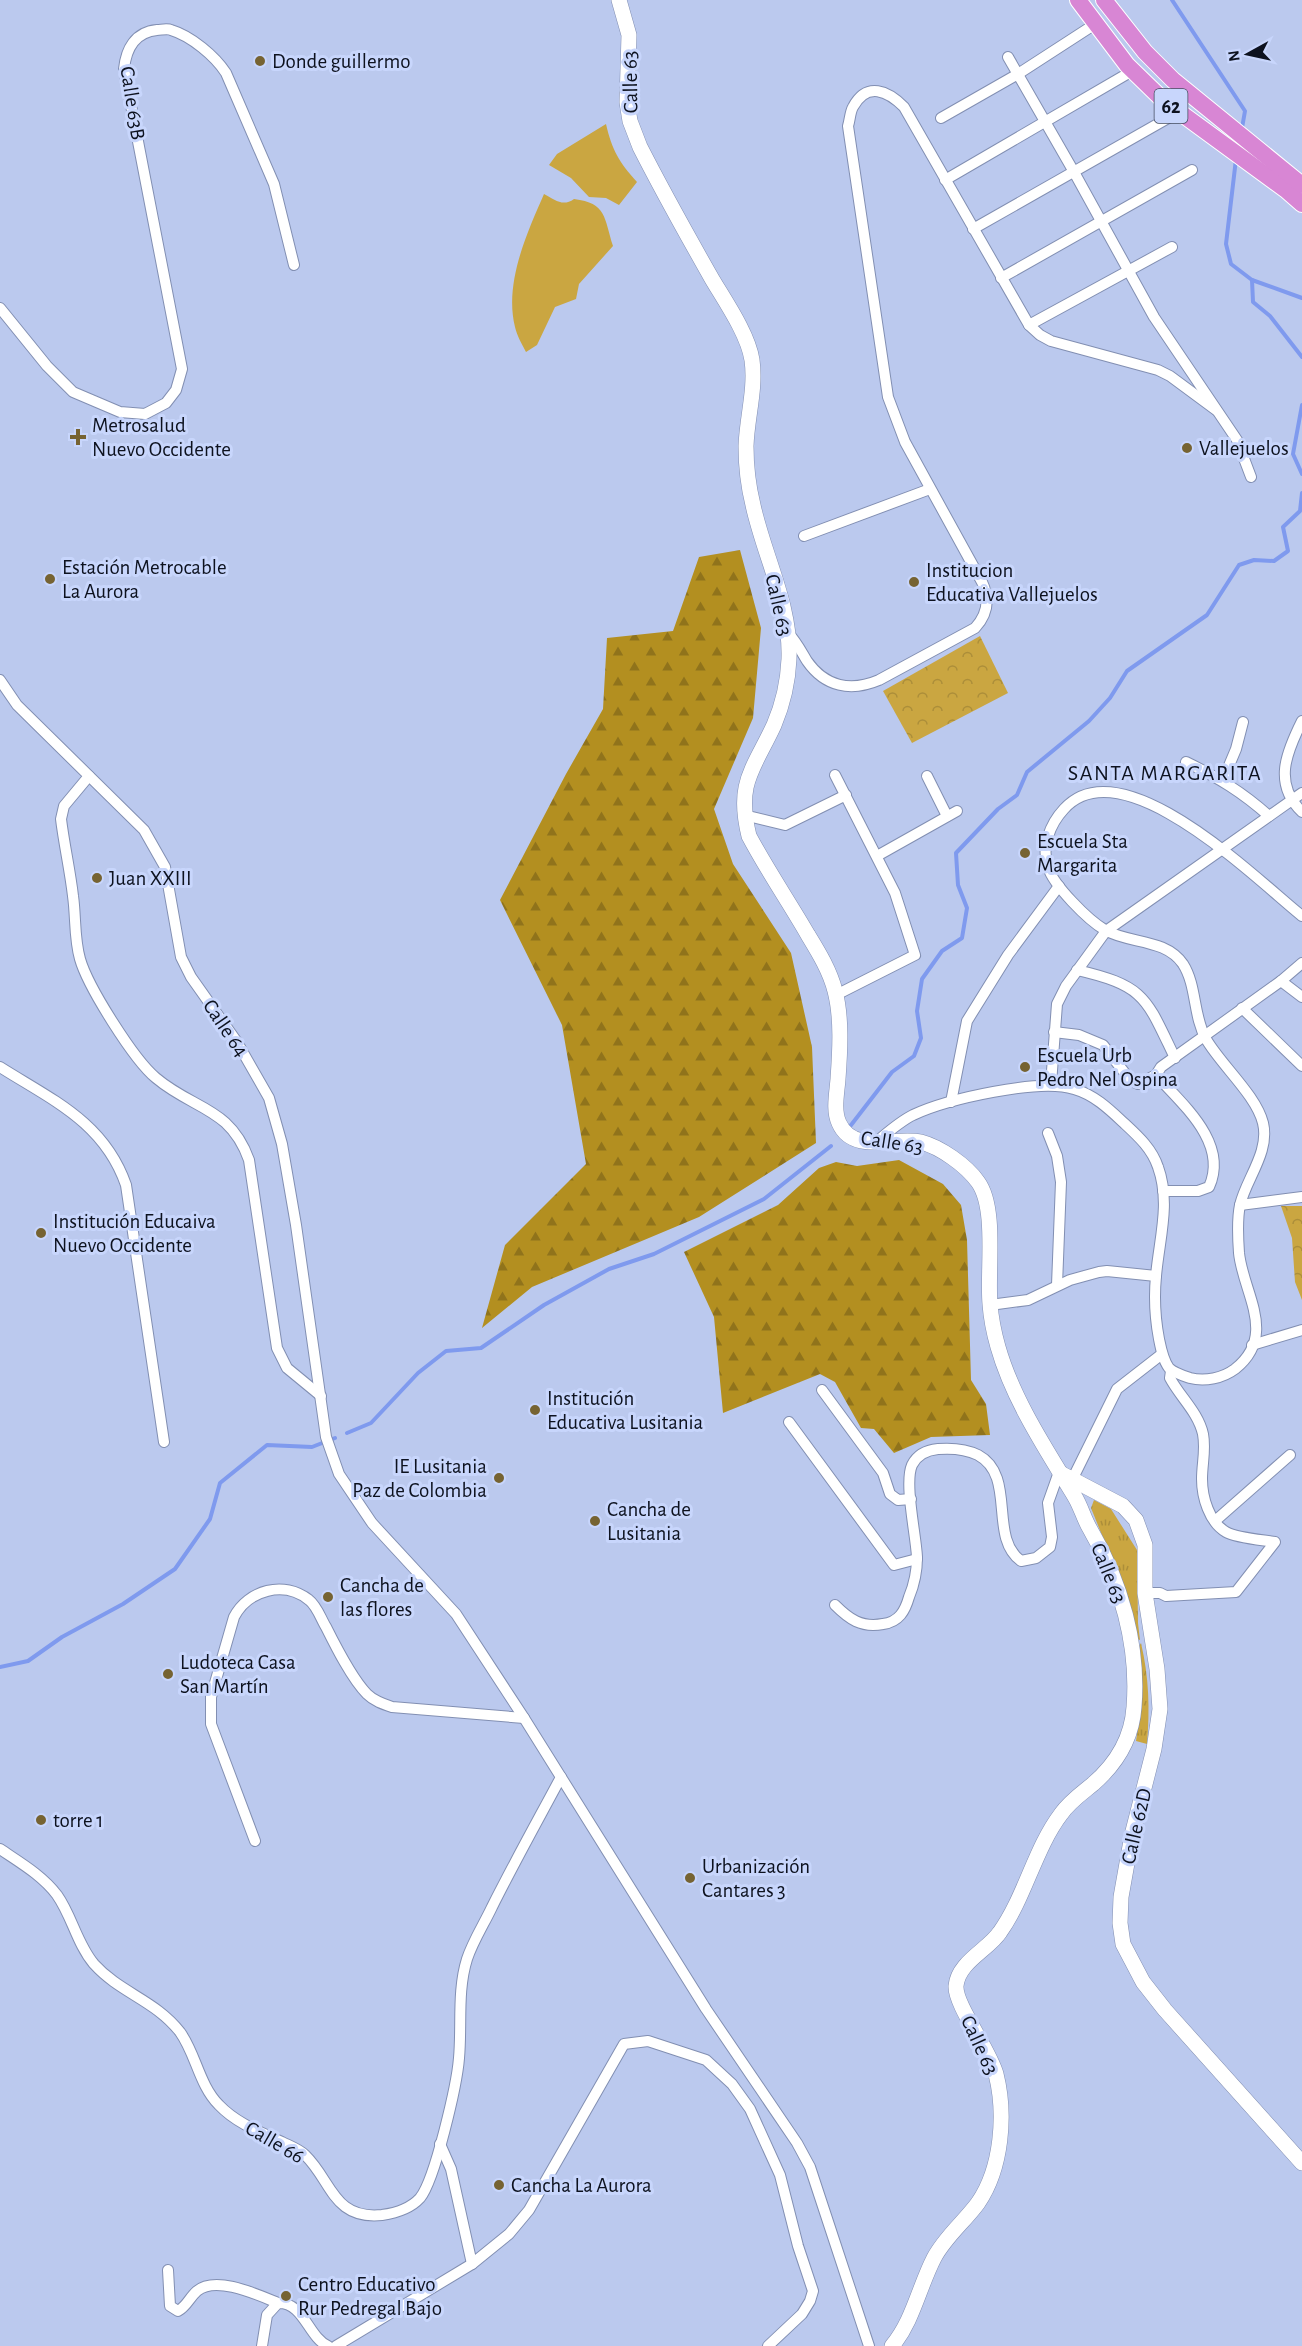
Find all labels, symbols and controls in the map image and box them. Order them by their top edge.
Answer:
north arrow [1218,24,1278,84]
text: N [1225,49,1243,63]
street label: Calle 63 [619,50,642,114]
place label: Donde guillermo [272,51,411,72]
marker: Donde guillermo [253,54,267,68]
street label: Calle 63B [116,65,149,141]
road number: 62 [1154,89,1188,123]
place label: Metrosalud Nuevo Occidente [92,415,231,460]
marker: Metrosalud Nuevo Occidente [69,428,87,446]
place label: Vallejuelos [1199,438,1289,459]
marker: Vallejuelos [1180,441,1194,455]
place label: Estación Metrocable La Aurora [62,557,227,602]
place label: Institucion Educativa Vallejuelos [926,560,1098,605]
marker: Estación Metrocable La Aurora [43,572,57,586]
street label: Calle 63 [761,572,796,638]
marker: Institucion Educativa Vallejuelos [907,575,921,589]
district label: SANTA MARGARITA [1068,762,1262,784]
place label: Escuela Sta Margarita [1037,831,1128,876]
marker: Escuela Sta Margarita [1018,846,1032,860]
place label: Juan XXIII [109,868,192,889]
marker: Juan XXIII [90,871,104,885]
street label: Calle 64 [199,996,252,1061]
place label: Escuela Urb Pedro Nel Ospina [1037,1045,1178,1090]
marker: Escuela Urb Pedro Nel Ospina [1018,1060,1032,1074]
street label: Calle 63 [859,1127,925,1158]
place label: Institución Educaiva Nuevo Occidente [53,1211,216,1256]
marker: Institución Educaiva Nuevo Occidente [34,1226,48,1240]
place label: Institución Educativa Lusitania [547,1388,704,1433]
marker: Institución Educativa Lusitania [528,1403,542,1417]
place label: IE Lusitania Paz de Colombia [352,1456,487,1501]
marker: IE Lusitania Paz de Colombia [492,1471,506,1485]
place label: Cancha de Lusitania [607,1499,691,1544]
marker: Cancha de Lusitania [588,1514,602,1528]
street label: Calle 63 [1087,1540,1130,1606]
place label: Cancha de las flores [340,1575,424,1620]
marker: Cancha de las flores [321,1590,335,1604]
place label: Ludoteca Casa San Martín [180,1652,296,1697]
marker: Ludoteca Casa San Martín [161,1667,175,1681]
street label: Calle 62D [1118,1786,1155,1866]
place label: torre 1 [53,1810,103,1831]
marker: torre 1 [34,1813,48,1827]
place label: Urbanización Cantares 3 [702,1856,810,1901]
marker: Urbanización Cantares 3 [683,1871,697,1885]
street label: Calle 63 [957,2012,1002,2078]
street label: Calle 66 [242,2117,308,2167]
place label: Cancha La Aurora [511,2175,652,2196]
marker: Cancha La Aurora [492,2178,506,2192]
place label: Centro Educativo Rur Pedregal Bajo [298,2274,442,2319]
marker: Centro Educativo Rur Pedregal Bajo [279,2289,293,2303]

